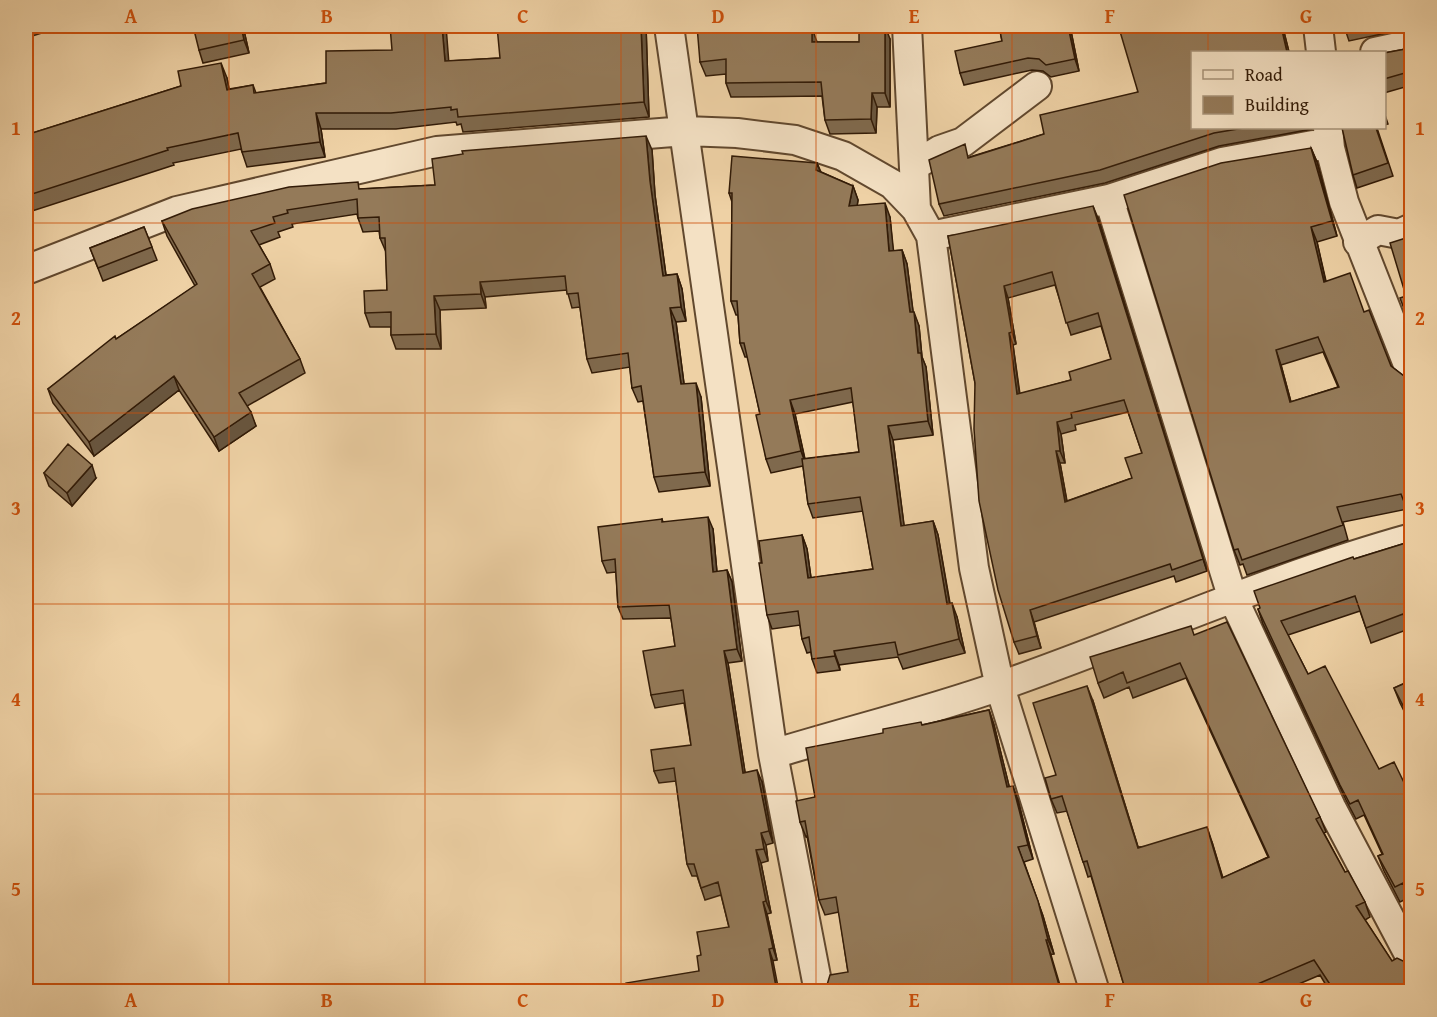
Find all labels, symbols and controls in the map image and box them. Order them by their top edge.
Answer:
text: A [125,1,138,30]
text: B [321,1,333,30]
text: C [517,1,529,30]
text: D [711,1,725,30]
text: E [909,1,920,30]
text: F [1105,1,1115,30]
text: G [1300,1,1312,30]
legend [1191,51,1386,129]
text: Road [1245,61,1283,88]
text: Building [1245,91,1309,118]
text: 1 [11,113,21,142]
text: 1 [1415,113,1425,142]
text: 2 [11,303,21,332]
text: 2 [1415,303,1425,332]
text: 3 [11,493,21,522]
text: 3 [1415,493,1425,522]
text: 4 [11,684,21,713]
text: 4 [1415,684,1425,713]
text: 5 [11,874,21,903]
text: 5 [1415,874,1425,903]
text: A [125,985,138,1014]
text: B [321,985,333,1014]
text: C [517,985,529,1014]
text: D [711,985,725,1014]
text: E [909,985,920,1014]
text: F [1105,985,1115,1014]
text: G [1300,985,1312,1014]

